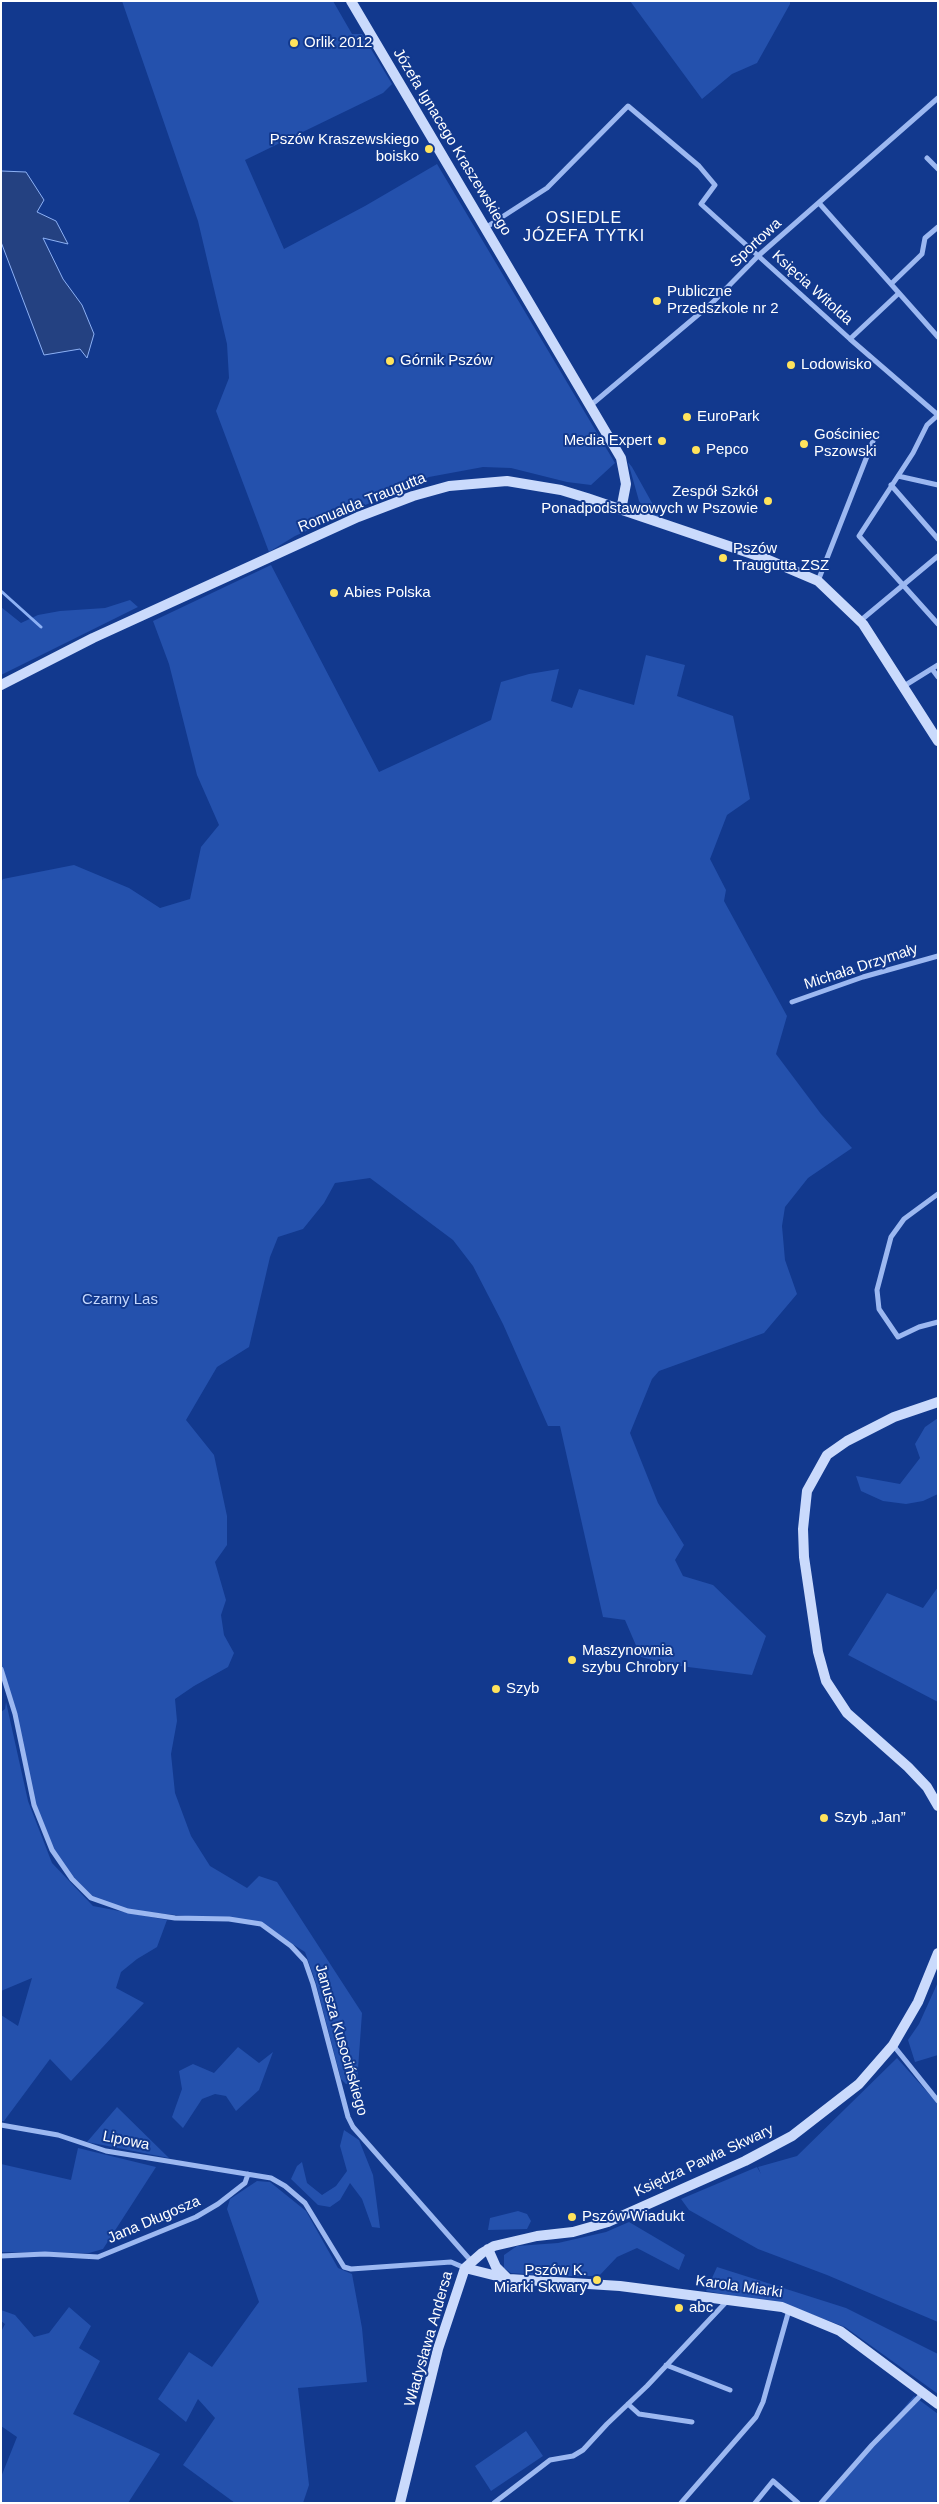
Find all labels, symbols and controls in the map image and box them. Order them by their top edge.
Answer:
place label: Orlik 2012 [304,34,372,52]
marker: Orlik 2012 [288,37,300,49]
street label: Józefa Ignacego Kraszewskiego [389,45,515,239]
place label: Pszów Kraszewskiego boisko [270,131,419,166]
marker: Pszów Kraszewskiego boisko [423,143,435,155]
district label: OSIEDLE JÓZEFA TYTKI [521,209,647,247]
street label: Sportowa [727,215,785,271]
street label: Księcia Witolda [768,247,856,329]
place label: Publiczne Przedszkole nr 2 [667,283,779,318]
marker: Publiczne Przedszkole nr 2 [651,295,663,307]
place label: Górnik Pszów [400,352,493,370]
marker: Górnik Pszów [384,355,396,367]
place label: Lodowisko [801,356,872,374]
marker: Lodowisko [785,359,797,371]
place label: EuroPark [697,408,760,426]
marker: EuroPark [681,411,693,423]
place label: Gościniec Pszowski [814,426,880,461]
place label: Media Expert [564,432,652,450]
marker: Media Expert [656,435,668,447]
marker: Gościniec Pszowski [798,438,810,450]
place label: Pepco [706,441,749,459]
marker: Pepco [690,444,702,456]
street label: Romualda Traugutta [295,469,429,537]
place label: Zespół Szkół Ponadpodstawowych w Pszowie [541,483,758,518]
marker: Zespół Szkół Ponadpodstawowych w Pszowie [762,495,774,507]
place label: Pszów Traugutta ZSZ [733,540,829,575]
marker: Pszów Traugutta ZSZ [717,552,729,564]
place label: Abies Polska [344,584,431,602]
marker: Abies Polska [328,587,340,599]
street label: Michała Drzymały [802,940,920,994]
park label: Czarny Las [82,1291,158,1309]
place label: Maszynownia szybu Chrobry I [582,1642,687,1677]
marker: Maszynownia szybu Chrobry I [566,1654,578,1666]
place label: Szyb [506,1680,539,1698]
marker: Szyb [490,1683,502,1695]
place label: Szyb „Jan” [834,1809,906,1827]
marker: Szyb „Jan” [818,1812,830,1824]
street label: Janusza Kusocińskiego [311,1962,371,2118]
street label: Księdza Pawła Skwary [631,2121,777,2201]
street label: Lipowa [101,2128,151,2154]
street label: Jana Długosza [105,2192,203,2248]
place label: Pszów Wiadukt [582,2208,685,2226]
marker: Pszów Wiadukt [566,2211,578,2223]
place label: Pszów K. Miarki Skwary [494,2262,587,2297]
street label: Władysława Andersa [401,2269,457,2409]
street label: Karola Miarki [694,2272,784,2302]
marker: Pszów K. Miarki Skwary [591,2274,603,2286]
place label: abc [689,2299,713,2317]
marker: abc [673,2302,685,2314]

